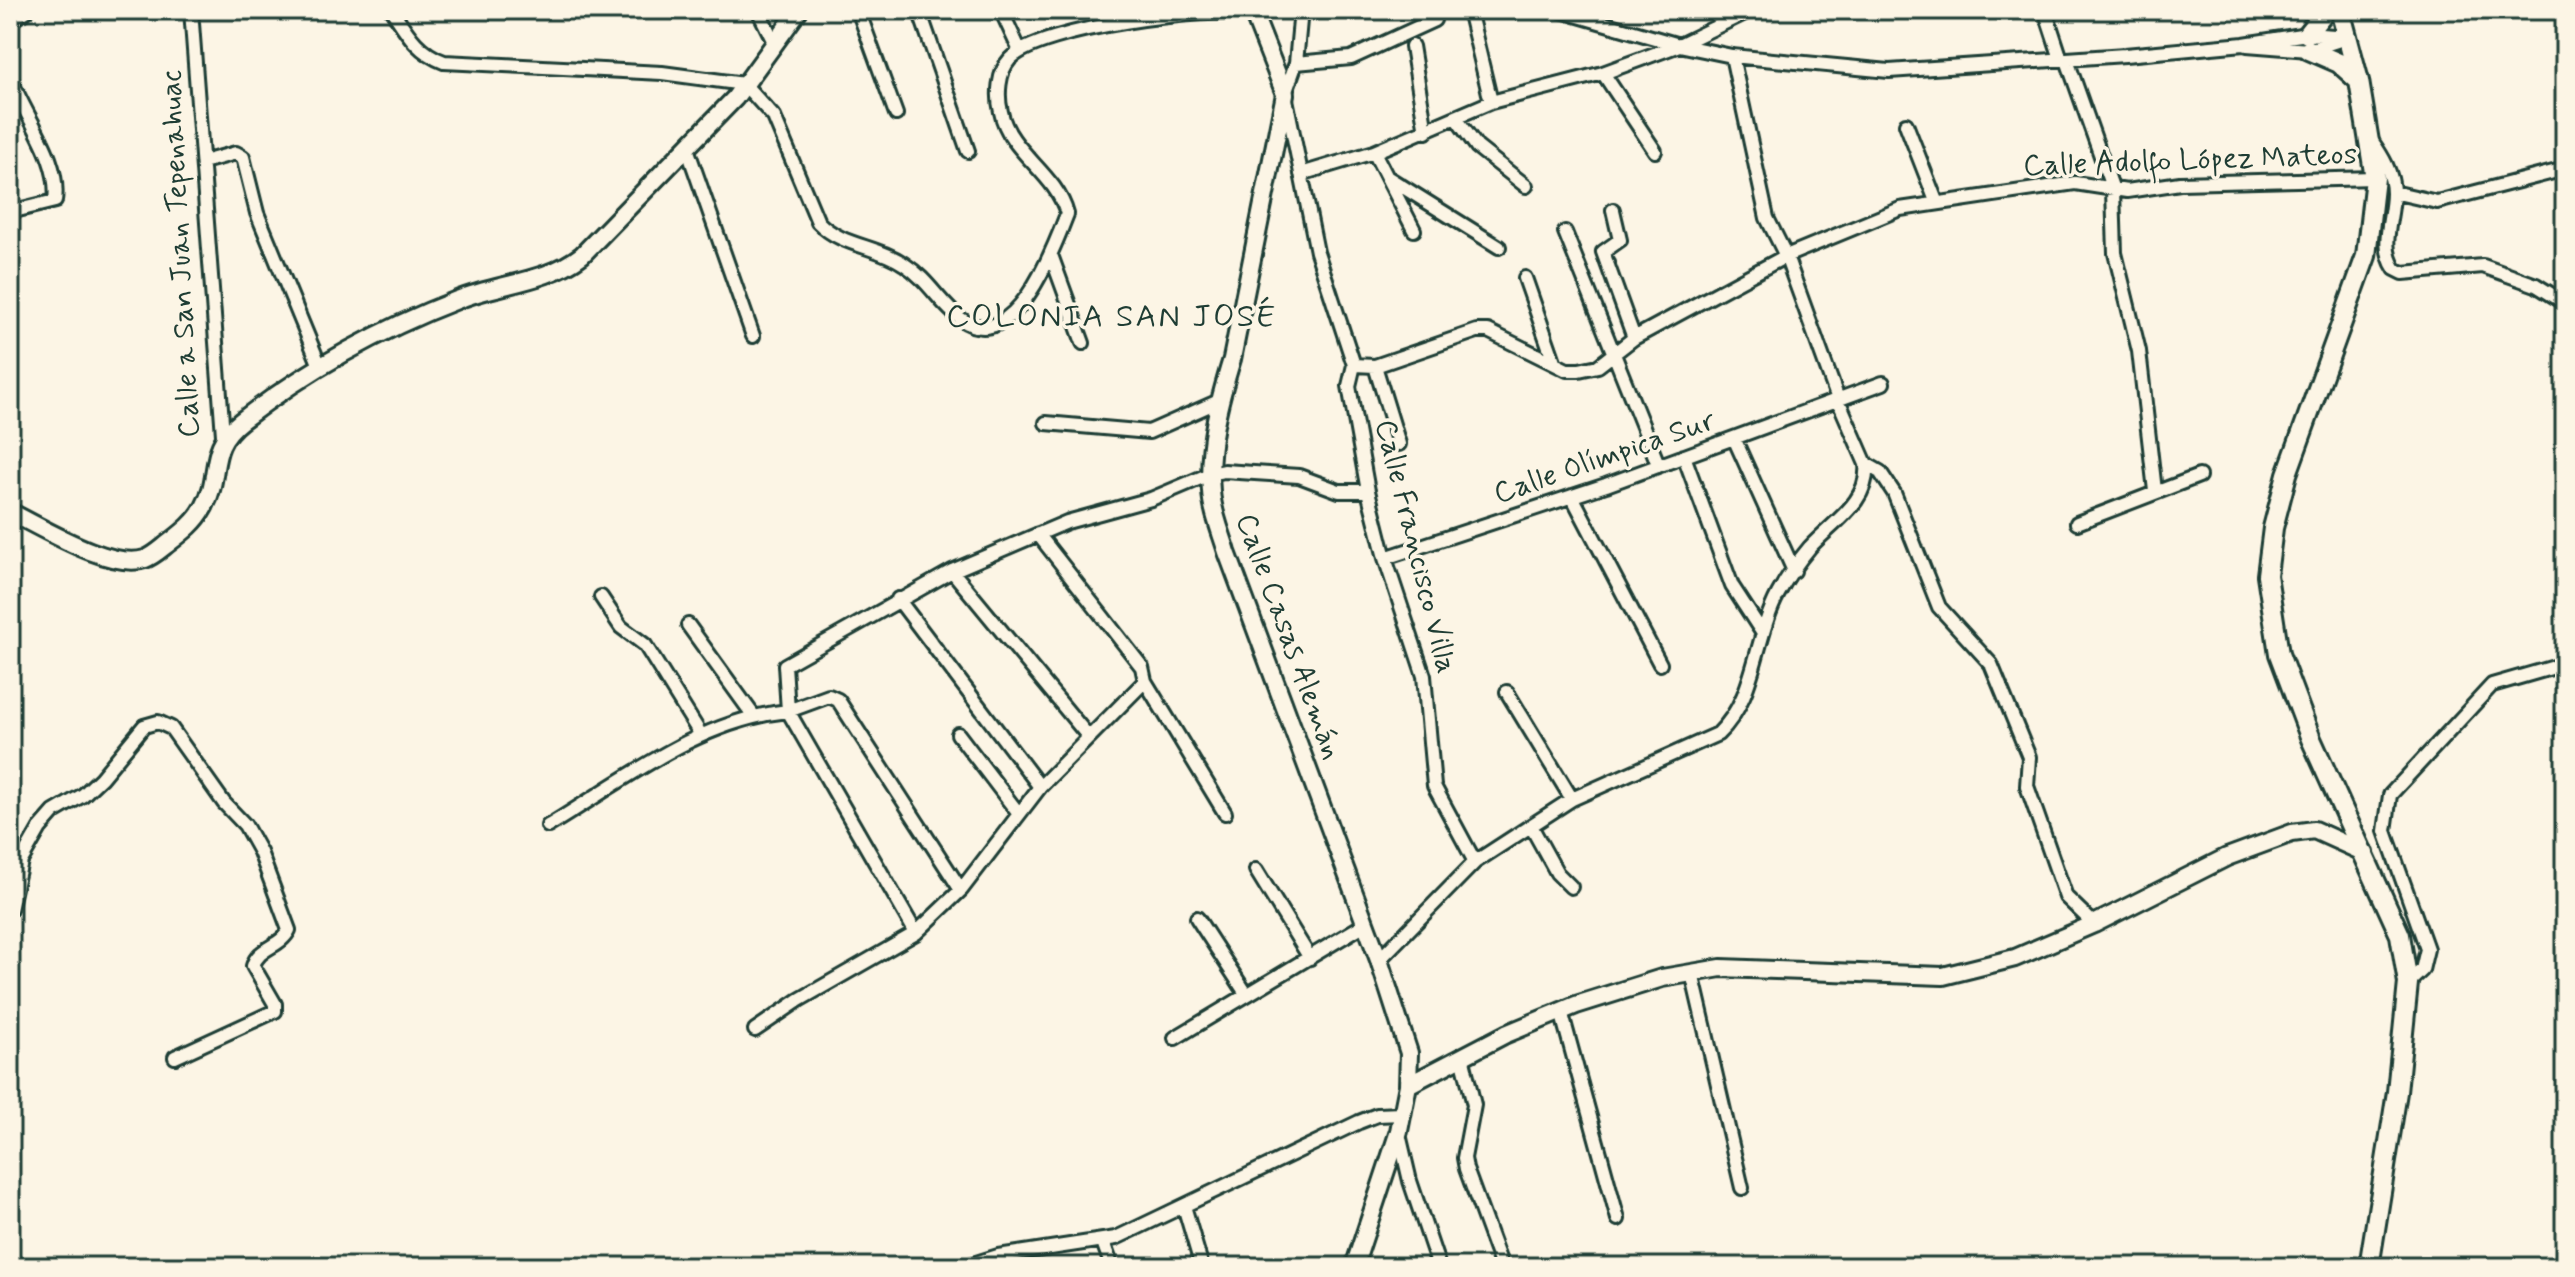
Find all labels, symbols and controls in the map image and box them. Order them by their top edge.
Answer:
street label: Calle a San Juan Tepenahuac [151,69,210,439]
street label: Calle Adolfo López Mateos [2022,135,2358,188]
district label: COLONIA SAN JOSÉ [946,296,1278,338]
street label: Calle Olímpica Sur [1489,401,1721,514]
street label: Calle Francisco Villa [1365,415,1466,677]
street label: Calle Casas Alemán [1226,508,1351,765]

